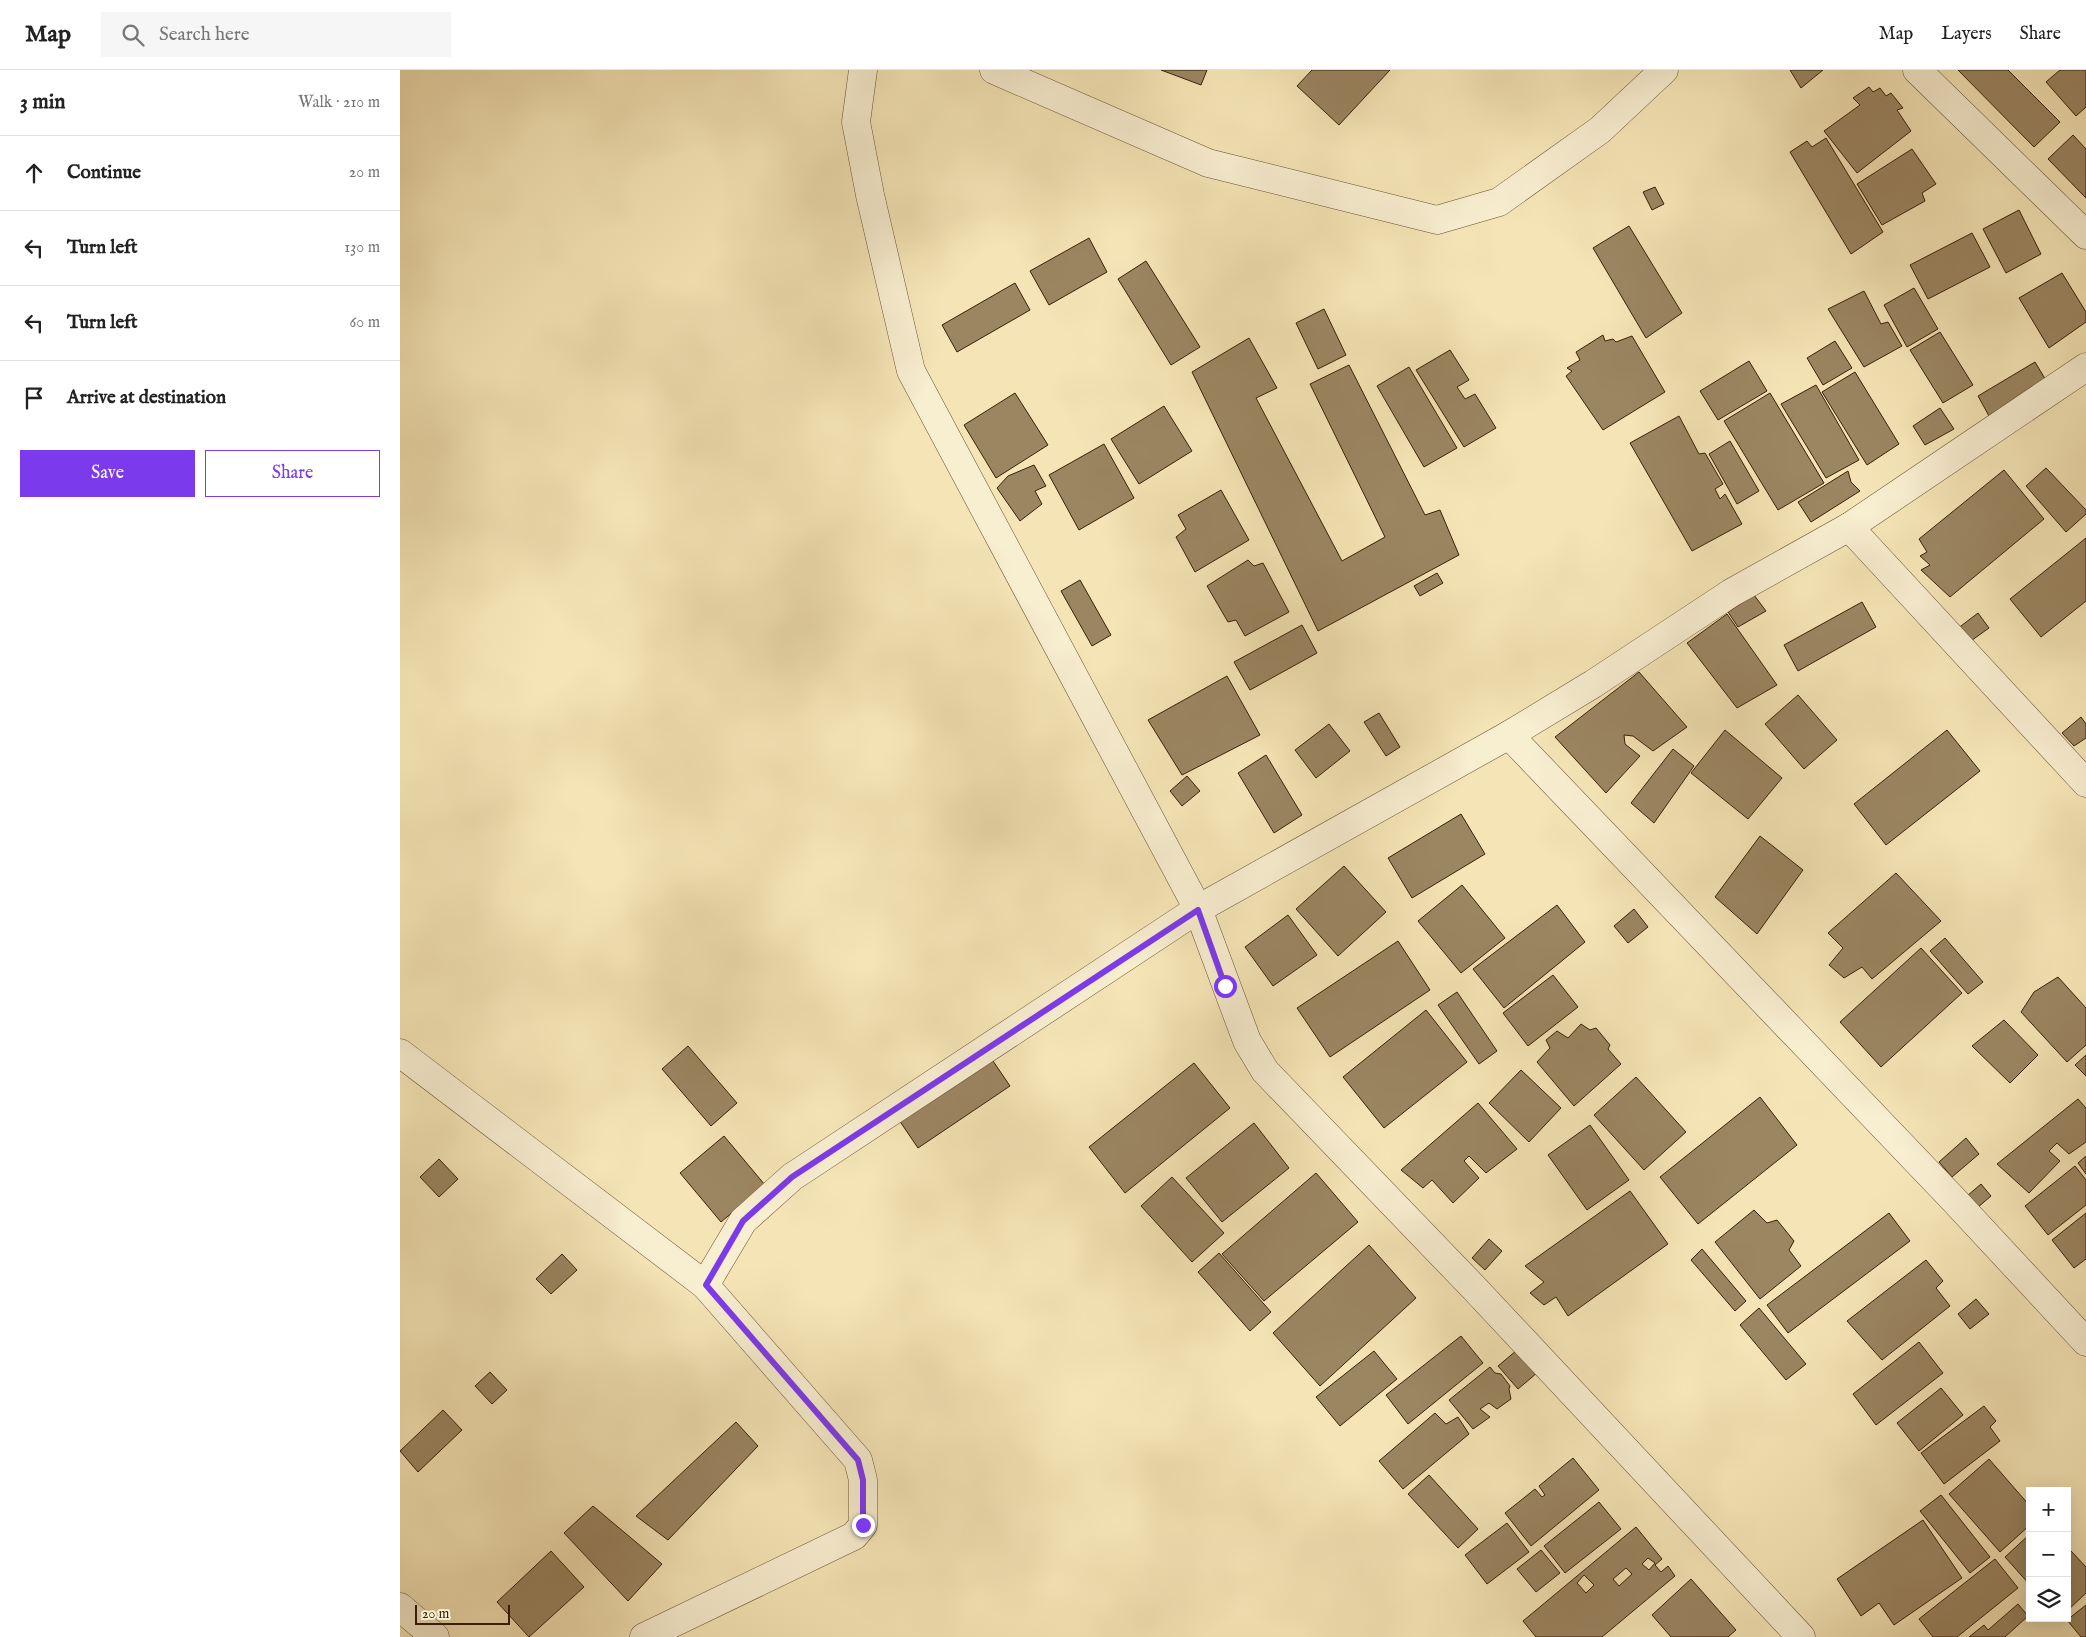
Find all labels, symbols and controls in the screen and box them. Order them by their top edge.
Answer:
search box [101,12,451,57]
text: Map [25,19,71,50]
icon: search [119,21,147,49]
text: Search here [159,23,250,47]
text: Map [1879,23,1913,46]
text: Layers [1941,23,1992,46]
text: Share [2020,23,2061,46]
text: 3 min [20,89,65,116]
text: Walk · 210 m [298,93,380,113]
icon: ahead [20,159,48,187]
text: Continue [67,161,141,185]
text: 20 m [349,163,380,183]
icon: left [20,234,48,262]
text: Turn left [67,236,138,260]
text: 130 m [344,238,380,258]
icon: left [20,309,48,337]
text: Turn left [67,311,138,335]
text: 60 m [350,313,380,333]
icon: arrive [20,384,48,412]
text: Arrive at destination [67,386,226,410]
button: Save [20,450,195,497]
button: Share [205,450,380,497]
route start [1214,975,1237,998]
map controls [2026,1487,2071,1622]
button: + [2026,1487,2071,1532]
route end [852,1514,875,1537]
button: − [2026,1532,2071,1577]
button: layers [2026,1577,2071,1622]
scale bar [415,1602,510,1625]
text: 20 m [422,1605,449,1623]

